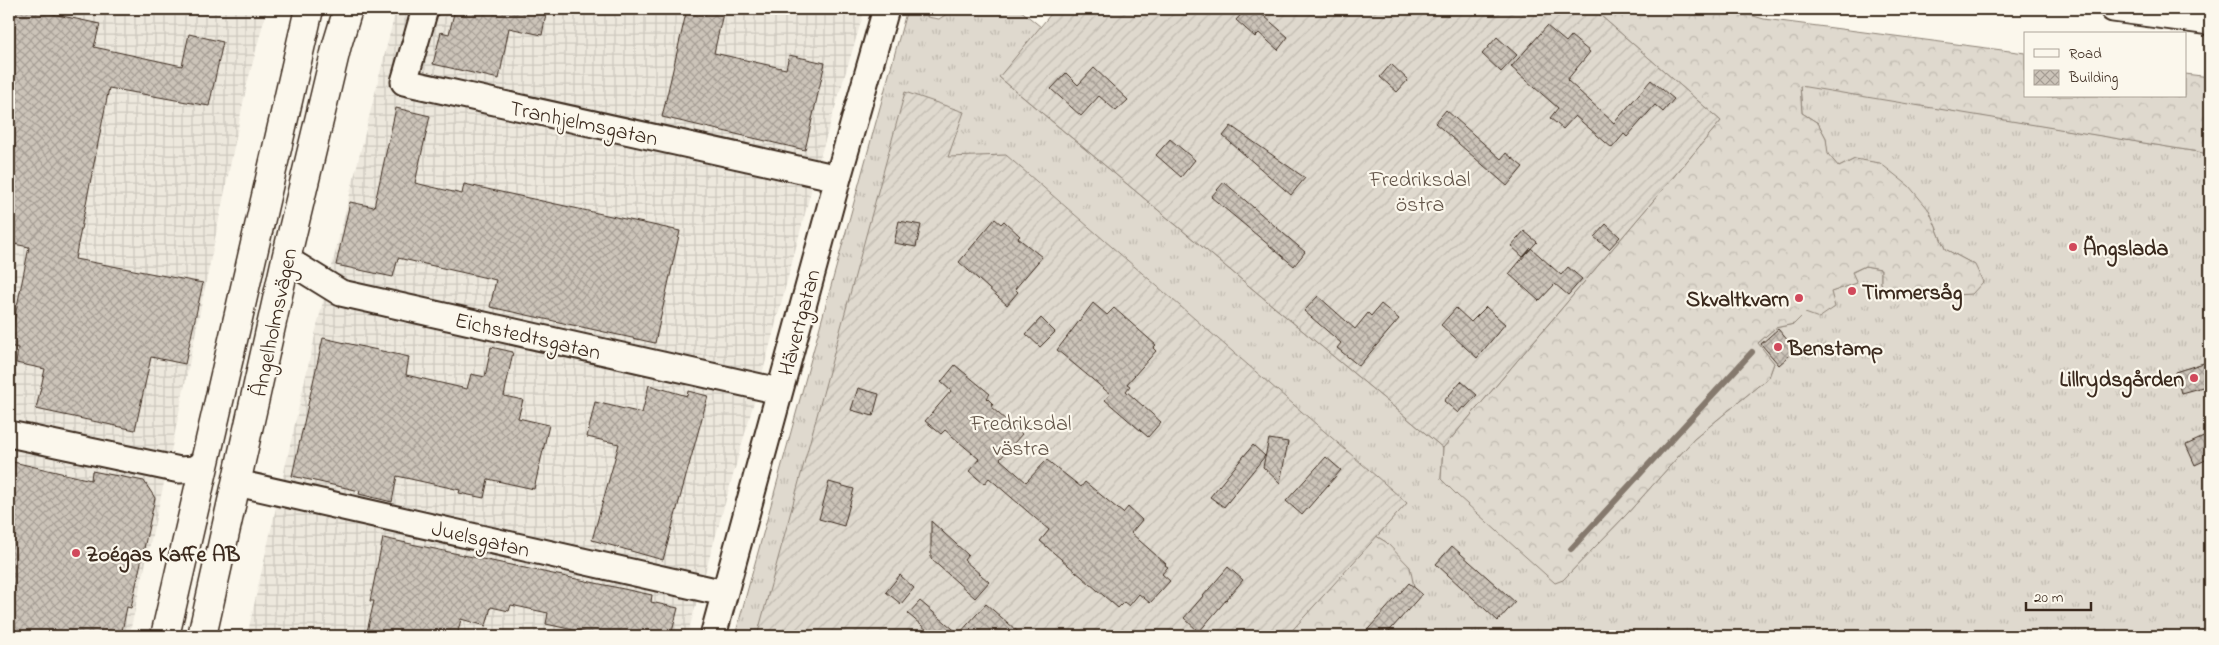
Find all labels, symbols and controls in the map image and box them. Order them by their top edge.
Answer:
legend [2024,32,2186,98]
text: Road [2069,43,2102,65]
text: Building [2068,67,2118,90]
street label: Tranhjelmsgatan [506,94,660,157]
park label: Fredriksdal östra [1368,165,1471,222]
place label: Ängslada [2083,234,2168,267]
marker: Ängslada [2067,241,2079,253]
street label: Ängelholmsvägen [245,245,308,400]
street label: Hävertgatan [771,266,831,380]
place label: Timmersåg [1862,278,1962,311]
place label: Skvaltkvarn [1686,285,1789,317]
marker: Timmersåg [1846,285,1858,297]
marker: Skvaltkvarn [1793,292,1805,304]
street label: Eichstedtsgatan [451,306,603,371]
place label: Benstamp [1787,334,1883,366]
marker: Benstamp [1772,341,1784,353]
place label: Lillrydsgården [2060,365,2184,398]
marker: Lillrydsgården [2188,372,2200,384]
park label: Fredriksdal västra [969,409,1072,466]
street label: Juelsgatan [428,514,533,569]
place label: Zoégas Kaffe AB [86,540,241,573]
marker: Zoégas Kaffe AB [70,547,82,559]
scale bar [2026,580,2092,612]
text: 20 m [2034,587,2064,609]

